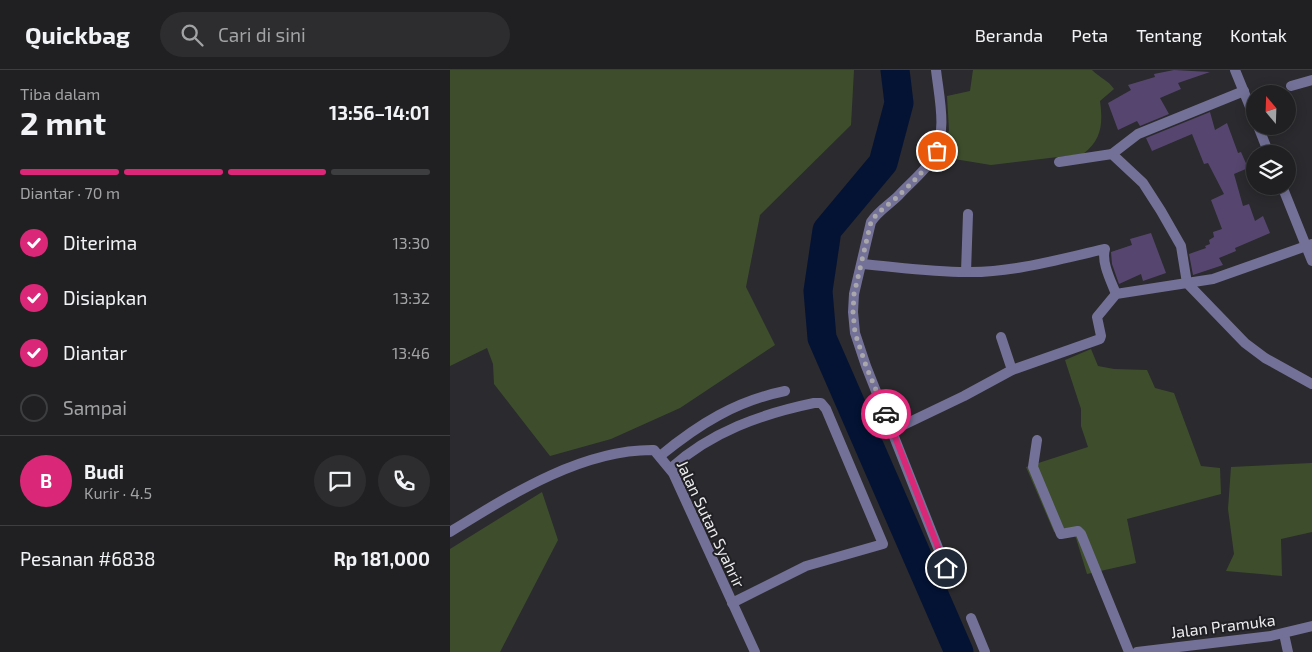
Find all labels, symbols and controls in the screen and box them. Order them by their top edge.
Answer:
search box [160,12,510,57]
text: Quickbag [25,20,130,49]
icon: search [178,21,206,49]
text: Cari di sini [218,23,306,46]
text: Beranda [975,24,1043,46]
text: Peta [1071,24,1108,46]
text: Tentang [1136,24,1202,46]
text: Kontak [1230,24,1287,46]
text: Tiba dalam [20,84,100,103]
north arrow [1246,85,1296,135]
map controls [1246,85,1296,195]
text: 13:56–14:01 [329,101,430,124]
text: 2 mnt [20,103,106,141]
pin [916,130,958,172]
icon: bag [923,137,951,165]
button: layers [1246,145,1296,195]
text: Diantar · 70 m [20,183,120,202]
icon: check [20,229,48,257]
text: Diterima [63,231,137,254]
text: 13:30 [392,233,430,252]
icon: check [20,284,48,312]
text: Disiapkan [63,286,147,309]
text: 13:32 [393,288,430,307]
icon: check [20,339,48,367]
text: Diantar [63,341,127,364]
text: 13:46 [392,343,430,362]
courier [861,389,911,439]
text: Sampai [63,396,127,419]
icon: car [872,400,900,428]
button: chat [314,455,366,507]
button: phone [378,455,430,507]
street label: Jalan Sutan Syahrir [674,457,750,591]
text: Budi [84,460,124,483]
text: B [40,469,52,492]
text: Kurir · 4.5 [84,483,152,502]
text: Pesanan #6838 [20,547,156,570]
text: Rp 181,000 [333,547,430,570]
pin [925,547,967,589]
icon: home [932,554,960,582]
street label: Jalan Pramuka [1170,610,1276,641]

